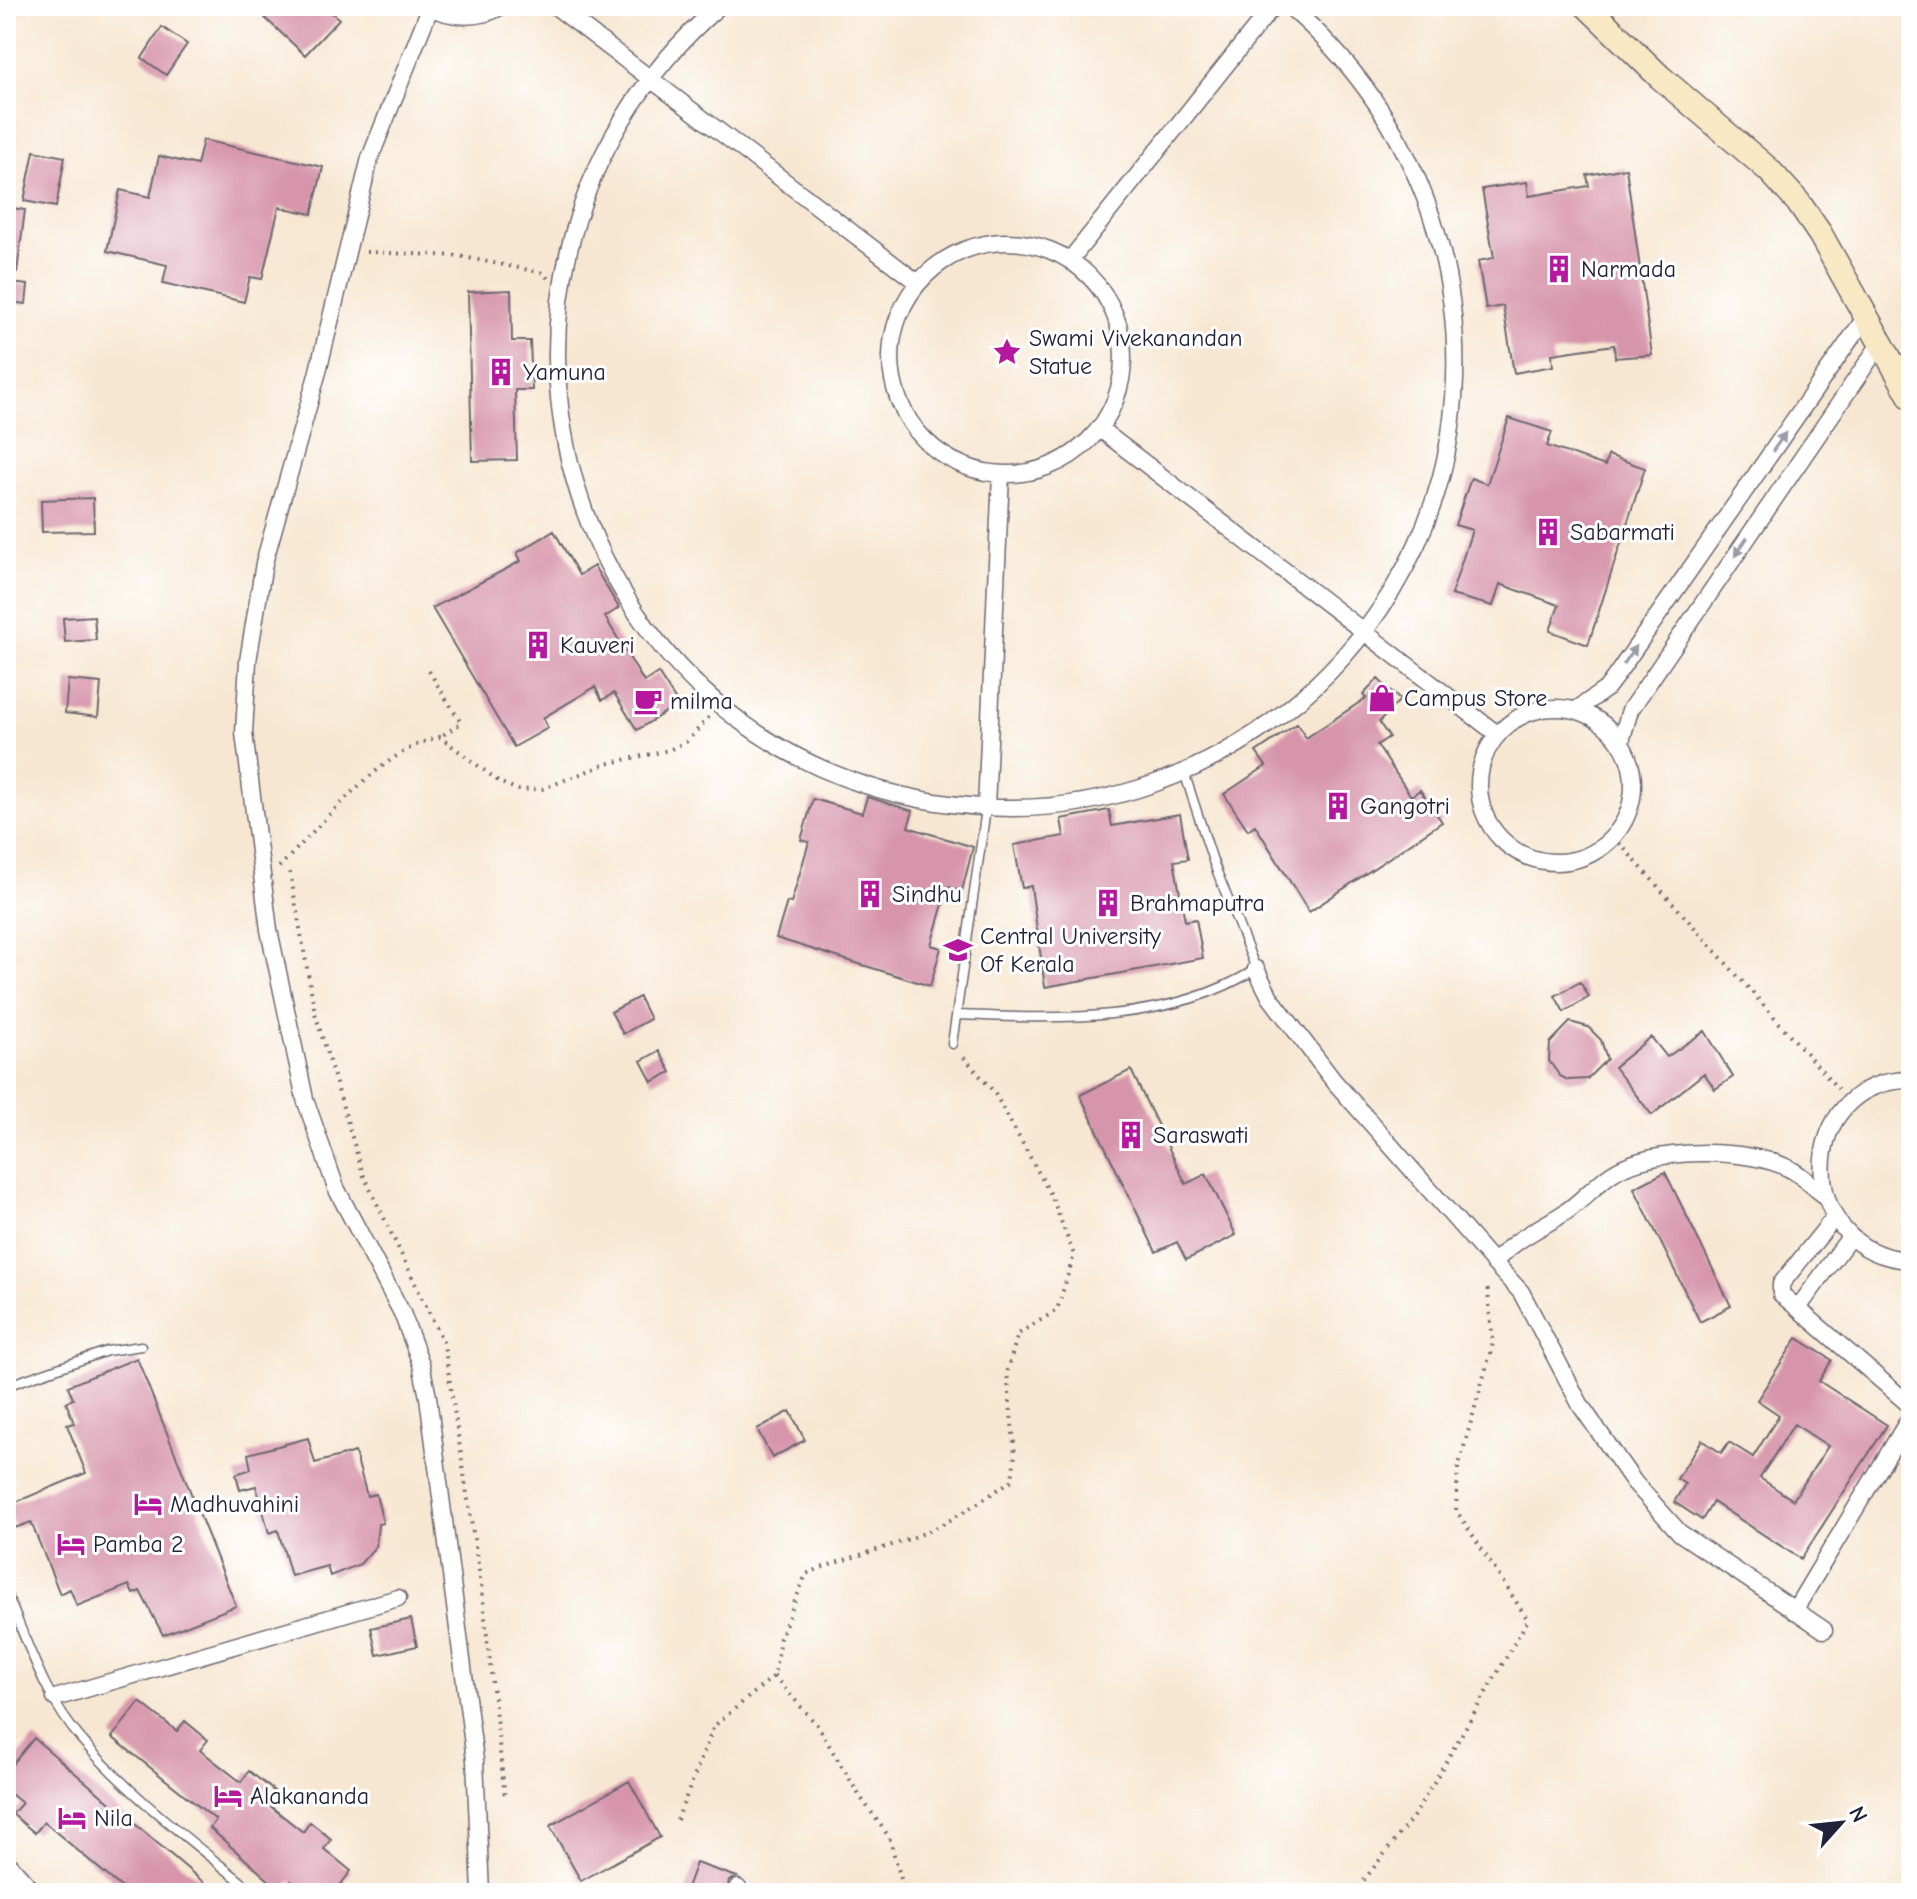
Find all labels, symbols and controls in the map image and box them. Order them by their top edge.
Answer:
building icon: Narmada [1544,254,1574,284]
place label: Narmada [1581,255,1676,283]
place label: Swami Vivekanandan Statue [1029,324,1243,380]
place icon: Swami Vivekanandan Statue [992,337,1022,367]
building icon: Yamuna [486,357,516,387]
place label: Yamuna [523,358,606,386]
one-way arrow [1771,431,1786,452]
building icon: Sabarmati [1533,517,1563,547]
place label: Sabarmati [1570,518,1675,546]
one-way arrow [1734,537,1749,558]
building icon: Kauveri [523,630,553,660]
place label: Kauveri [560,631,635,659]
one-way arrow [1622,645,1637,666]
shop icon: Campus Store [1367,683,1397,713]
place label: Campus Store [1404,684,1547,712]
cafe icon: milma [633,686,663,716]
place label: milma [670,687,733,715]
building icon: Gangotri [1323,791,1353,821]
place label: Gangotri [1360,792,1450,820]
building icon: Sindhu [855,879,885,909]
place label: Sindhu [892,880,962,908]
building icon: Brahmaputra [1093,888,1123,918]
place label: Brahmaputra [1130,889,1265,917]
place label: Central University Of Kerala [980,922,1161,978]
school or university icon: Central University Of Kerala [943,935,973,965]
building icon: Saraswati [1116,1120,1146,1150]
place label: Saraswati [1153,1121,1249,1149]
hotel icon: Madhuvahini [133,1489,163,1519]
place label: Madhuvahini [170,1490,299,1518]
hotel icon: Pamba 2 [56,1529,86,1559]
place label: Pamba 2 [93,1530,183,1558]
hotel icon: Alakananda [213,1781,243,1811]
place label: Alakananda [250,1782,369,1810]
north arrow [1801,1783,1881,1863]
text: N [1843,1802,1873,1827]
hotel icon: Nila [57,1803,87,1833]
place label: Nila [94,1804,133,1832]

